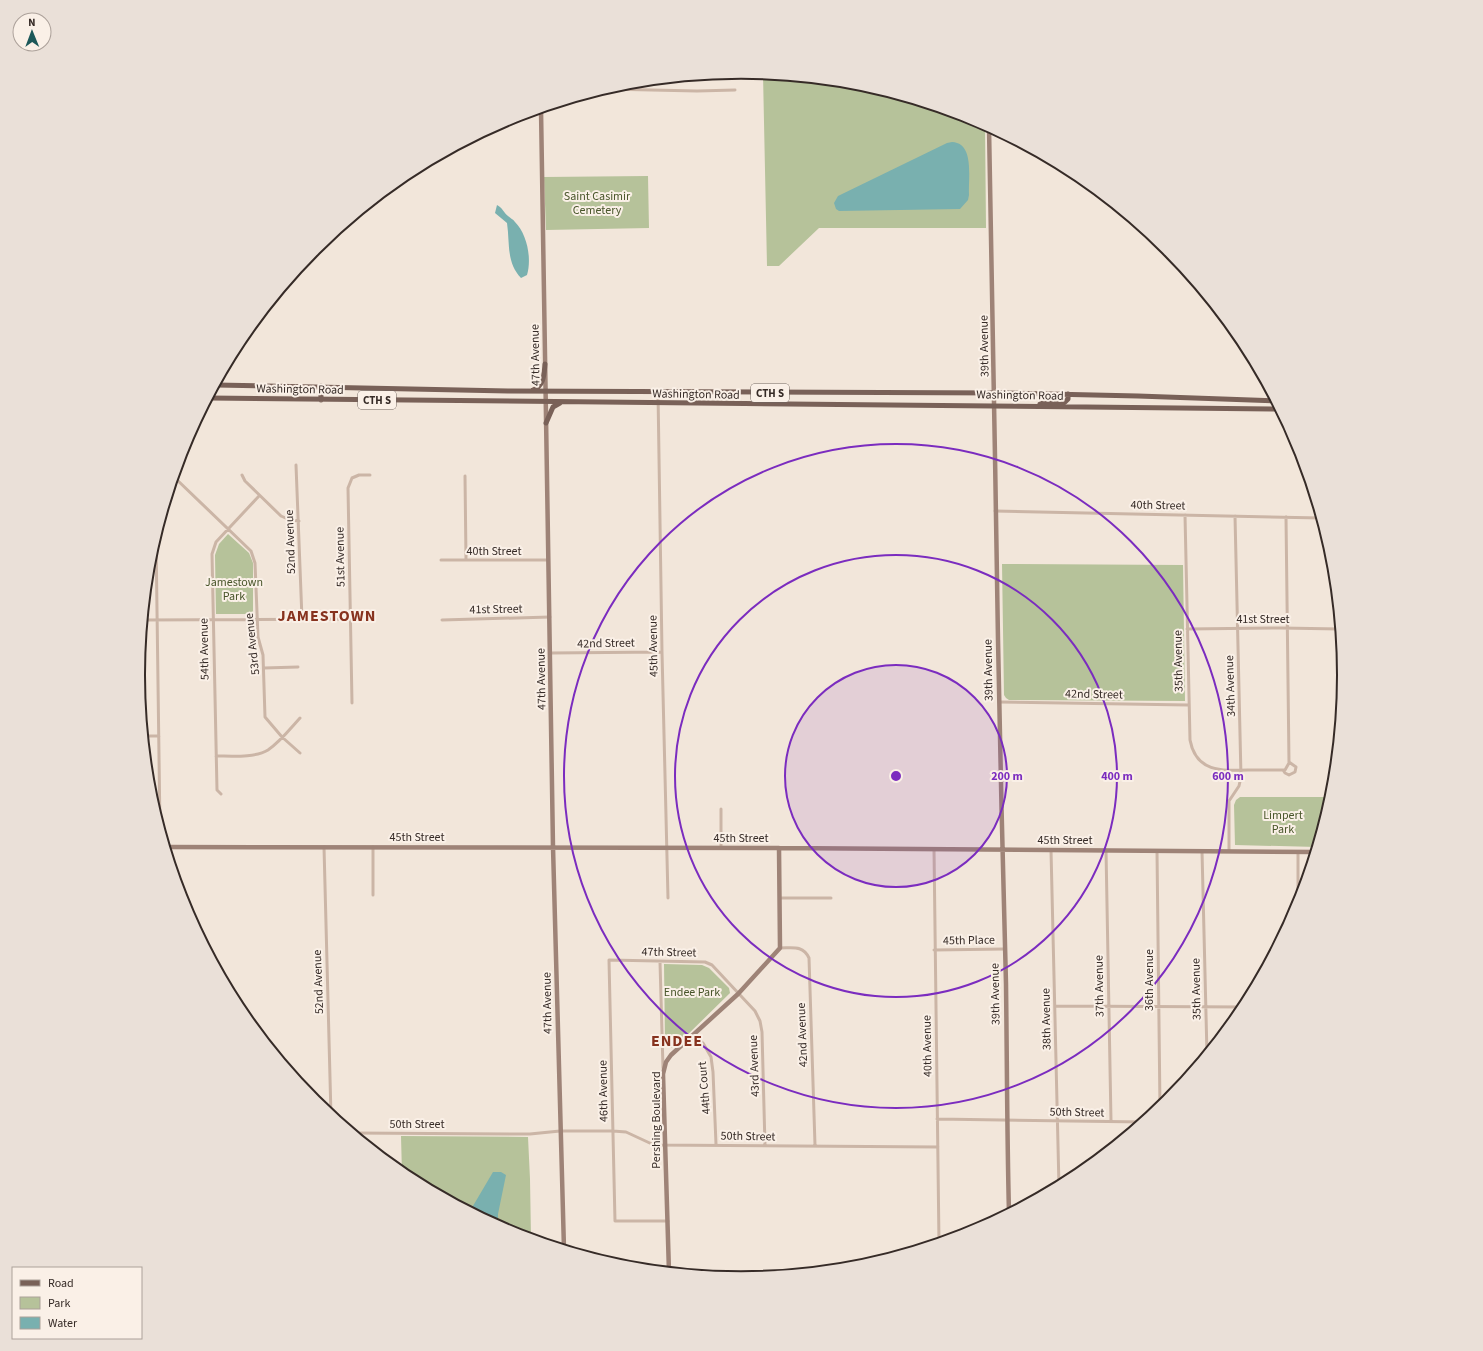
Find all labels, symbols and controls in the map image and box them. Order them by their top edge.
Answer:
north arrow [12,12,52,52]
text: N [28,15,36,30]
park label: Saint Casimir Cemetery [564,188,631,219]
street label: 39th Avenue [975,315,994,377]
street label: 47th Avenue [526,324,545,386]
street label: Washington Road [256,380,344,399]
road number: CTH S [751,384,789,402]
street label: Washington Road [652,385,740,404]
street label: Washington Road [976,386,1064,405]
road number: CTH S [358,391,396,409]
street label: 40th Street [1130,497,1186,514]
street label: 52nd Avenue [281,509,300,575]
street label: 51st Avenue [331,527,350,587]
street label: 40th Street [467,543,521,560]
park label: Jamestown Park [205,574,263,605]
street label: 41st Street [469,601,523,618]
district label: JAMESTOWN [278,605,376,627]
street label: 41st Street [1236,611,1290,628]
street label: 53rd Avenue [241,612,264,676]
street label: 45th Avenue [644,615,663,677]
street label: 54th Avenue [195,618,214,680]
street label: 35th Avenue [1169,630,1188,692]
street label: 42nd Street [577,634,635,653]
street label: 39th Avenue [979,639,998,701]
street label: 47th Avenue [532,648,551,710]
street label: 34th Avenue [1221,655,1240,717]
street label: 42nd Street [1065,685,1123,704]
text: 200 m [991,768,1023,785]
text: 400 m [1101,768,1133,785]
text: 600 m [1212,768,1244,785]
centre of rings [889,769,903,783]
park label: Limpert Park [1263,807,1303,838]
street label: 45th Street [390,829,444,846]
street label: 45th Street [714,830,768,847]
street label: 45th Street [1038,832,1092,849]
street label: 45th Place [943,932,995,949]
street label: 47th Street [641,944,697,961]
street label: 52nd Avenue [309,949,328,1015]
street label: 36th Avenue [1141,949,1158,1011]
street label: 37th Avenue [1090,955,1109,1017]
street label: 35th Avenue [1187,958,1206,1020]
street label: 39th Avenue [986,963,1005,1025]
street label: 47th Avenue [538,972,557,1034]
park label: Endee Park [664,984,720,1001]
street label: 38th Avenue [1037,988,1056,1050]
street label: 42nd Avenue [793,1002,812,1068]
street label: 40th Avenue [918,1015,937,1077]
district label: ENDEE [651,1030,703,1052]
street label: 43rd Avenue [745,1035,764,1097]
street label: 46th Avenue [594,1060,613,1122]
street label: 44th Court [694,1061,715,1115]
street label: Pershing Boulevard [648,1071,665,1169]
street label: 50th Street [1049,1104,1105,1121]
street label: 50th Street [390,1116,444,1133]
street label: 50th Street [720,1128,776,1145]
legend [12,1267,142,1339]
text: Road [48,1275,74,1292]
text: Park [48,1295,70,1312]
text: Water [48,1315,78,1332]

